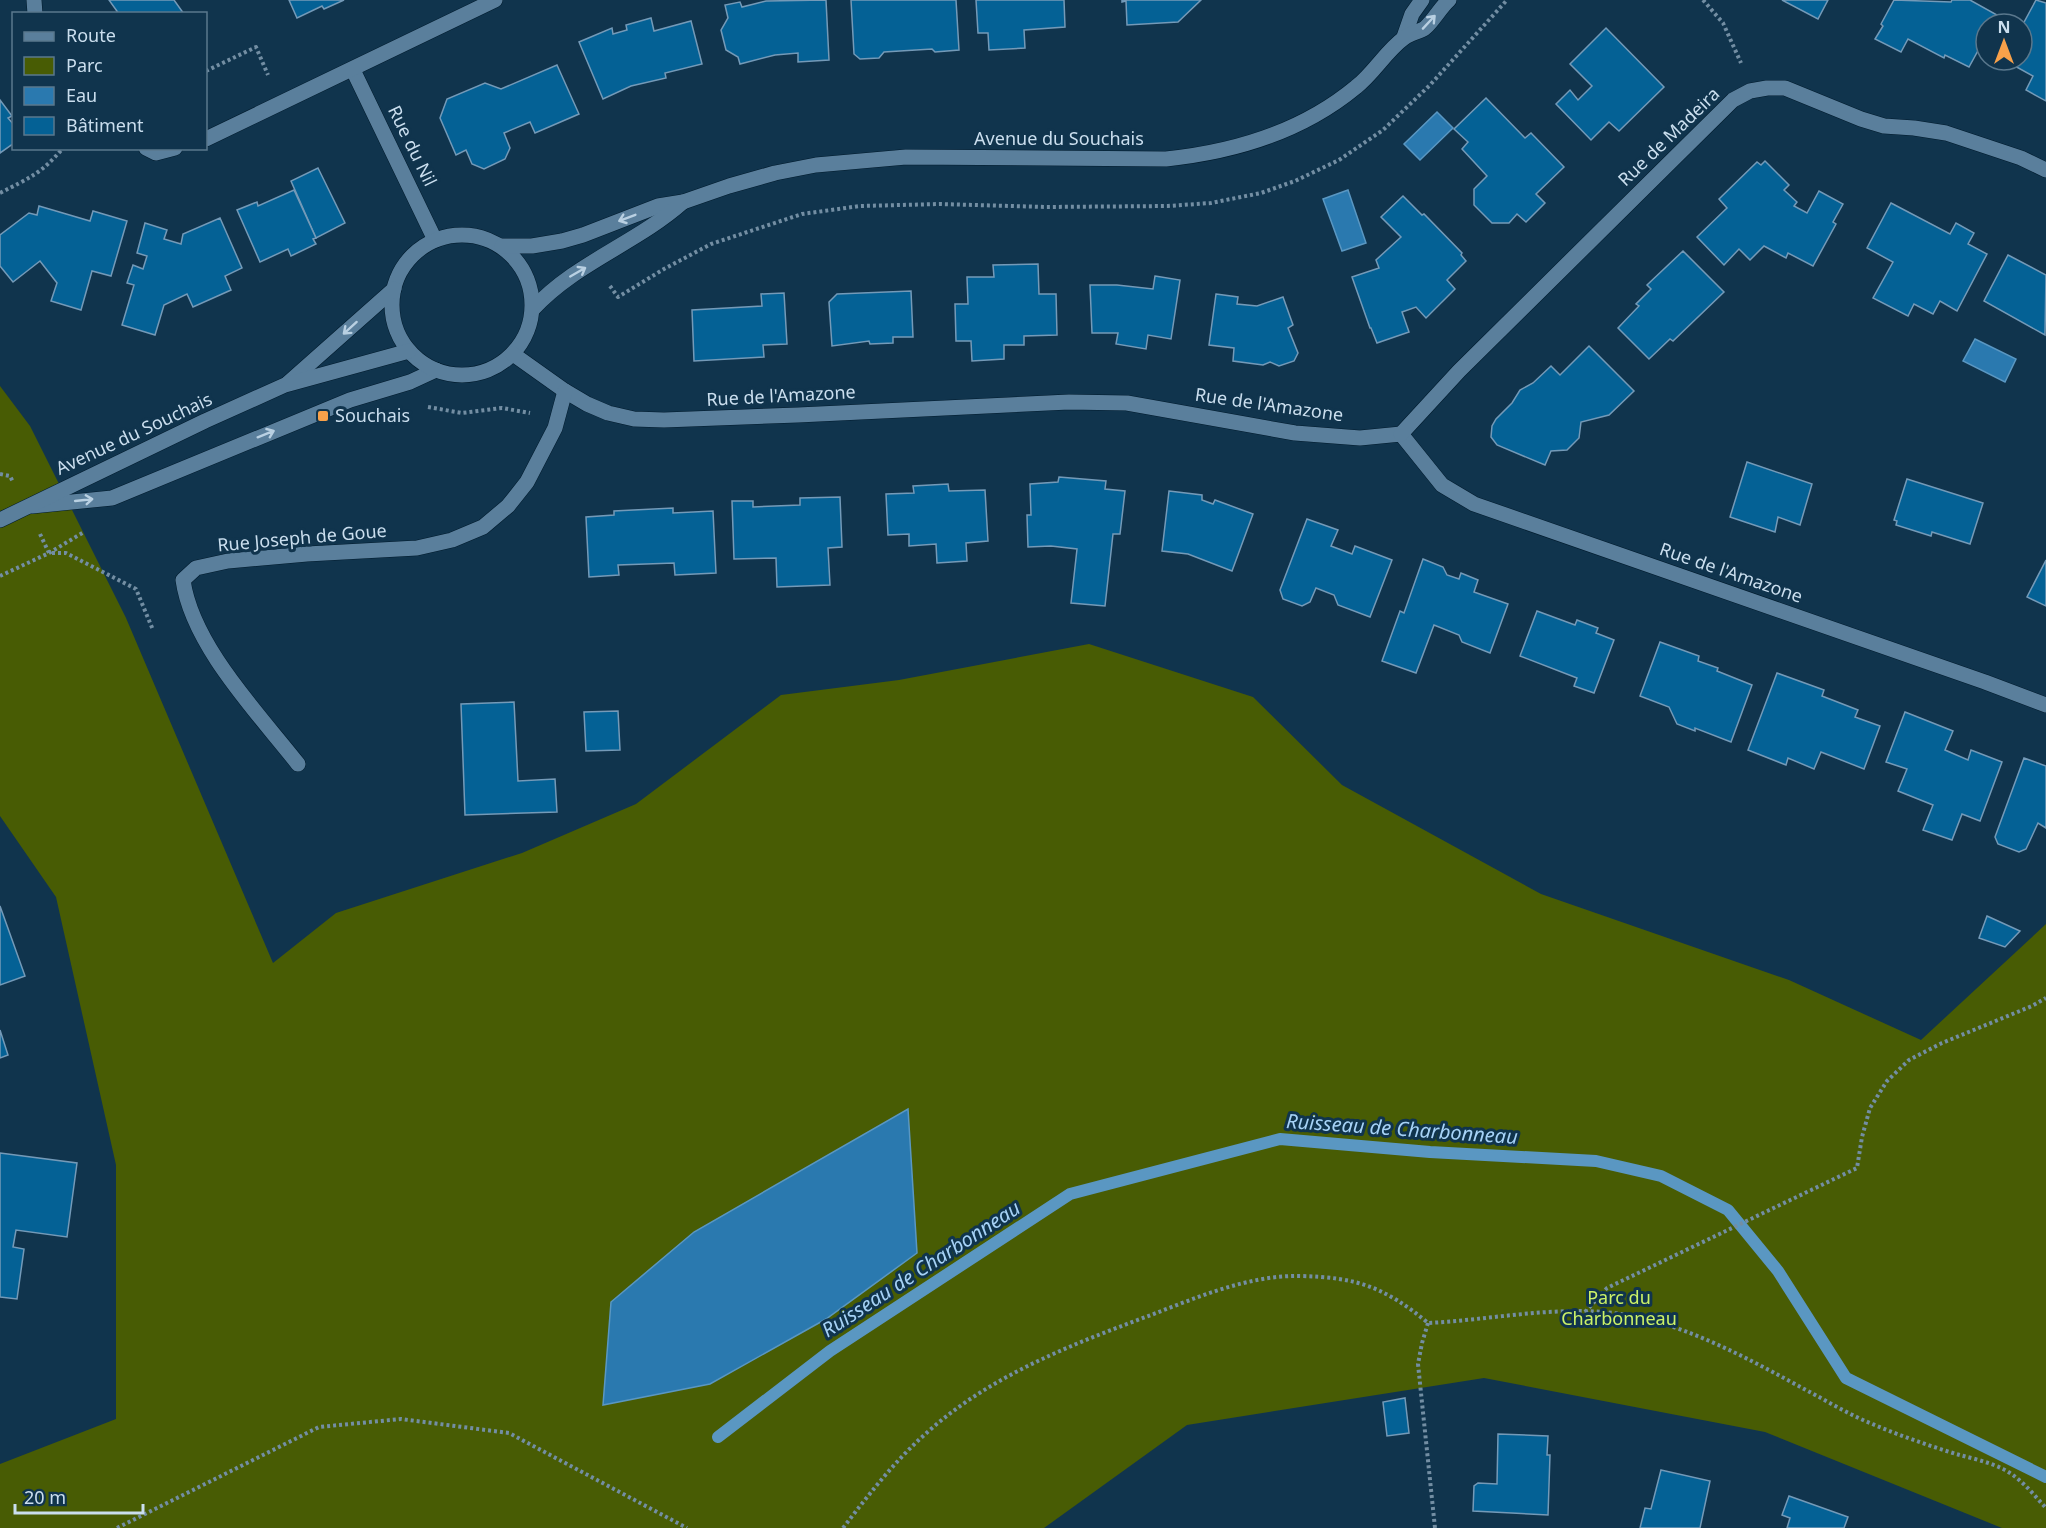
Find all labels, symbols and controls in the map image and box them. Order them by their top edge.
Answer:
legend [12,12,207,150]
north arrow [1974,12,2034,72]
one-way arrow [1422,14,1436,29]
text: N [1997,16,2011,38]
text: Route [66,23,116,47]
text: Parc [66,53,103,77]
street label: Rue de Madeira [1612,82,1724,191]
text: Eau [66,83,97,107]
street label: Rue du Nil [383,101,443,190]
text: Bâtiment [66,113,144,137]
street label: Avenue du Souchais [974,126,1144,150]
one-way arrow [618,214,637,225]
one-way arrow [568,266,586,277]
one-way arrow [343,321,358,335]
street label: Rue de l'Amazone [706,379,856,411]
street label: Rue de l'Amazone [1193,382,1345,426]
street label: Avenue du Souchais [52,386,216,480]
place label: Souchais [335,403,410,427]
marker: Souchais [316,409,330,423]
one-way arrow [256,428,275,439]
one-way arrow [73,494,93,505]
street label: Rue Joseph de Goue [216,518,388,556]
street label: Rue de l'Amazone [1657,536,1806,608]
water label: Ruisseau de Charbonneau [1285,1107,1519,1150]
water label: Ruisseau de Charbonneau [816,1194,1025,1343]
park label: Parc du Charbonneau [1561,1285,1677,1330]
scale bar [15,1477,142,1515]
text: 20 m [24,1485,66,1509]

